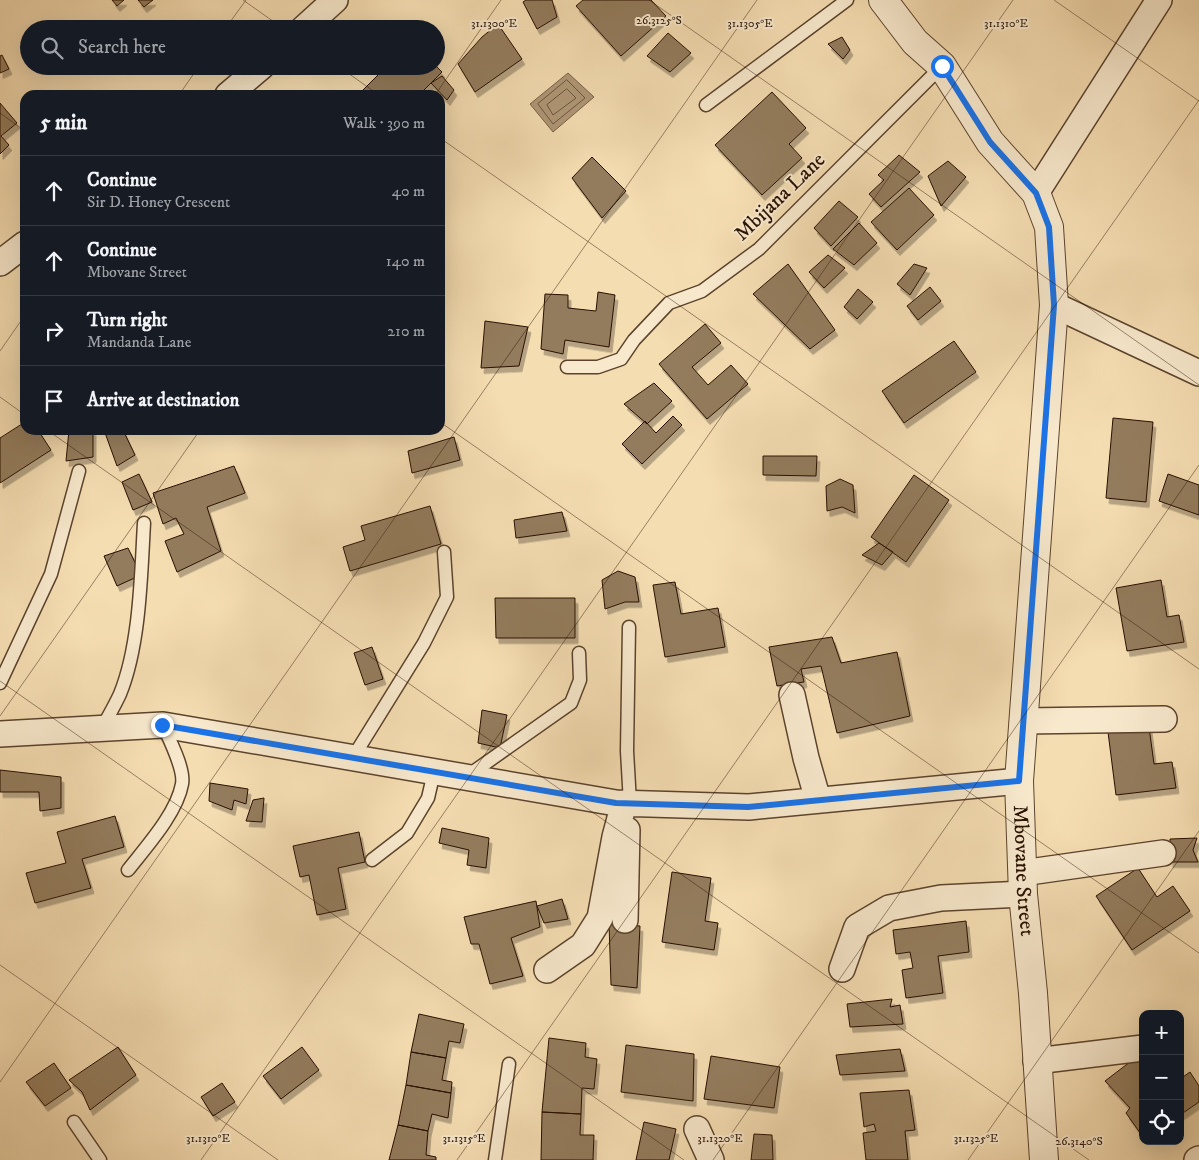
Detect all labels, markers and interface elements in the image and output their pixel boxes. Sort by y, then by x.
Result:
text: 26.3125°S [636,13,682,28]
text: 31.1300°E [471,16,517,31]
text: 31.1305°E [727,16,773,31]
text: 31.1310°E [984,16,1028,31]
search box [20,20,445,75]
icon: search [38,34,66,62]
text: Search here [78,36,166,59]
route start [931,55,954,78]
text: 5 min [40,110,87,136]
text: Walk · 390 m [343,113,425,133]
street label: Mbijana Lane [729,147,831,247]
text: Continue [87,169,157,192]
icon: ahead [40,177,68,205]
text: 40 m [392,181,425,201]
text: Sir D. Honey Crescent [87,192,230,212]
text: Continue [87,239,157,262]
icon: ahead [40,247,68,275]
text: 140 m [386,251,425,271]
text: Mbovane Street [87,262,187,282]
text: Turn right [87,309,167,332]
icon: right [40,317,68,345]
text: 210 m [387,321,425,341]
text: Mandanda Lane [87,332,191,352]
icon: arrive [40,387,68,415]
text: Arrive at destination [87,389,239,412]
route end [151,714,174,737]
street label: Mbovane Street [1007,805,1040,938]
map controls [1139,1010,1184,1145]
button: + [1139,1010,1184,1055]
button: − [1139,1055,1184,1100]
button: locate [1139,1100,1184,1145]
text: 31.1310°E [186,1131,230,1146]
text: 31.1315°E [442,1131,486,1146]
text: 31.1320°E [697,1131,743,1146]
text: 31.1325°E [954,1131,999,1146]
text: 26.3140°S [1055,1134,1103,1149]

